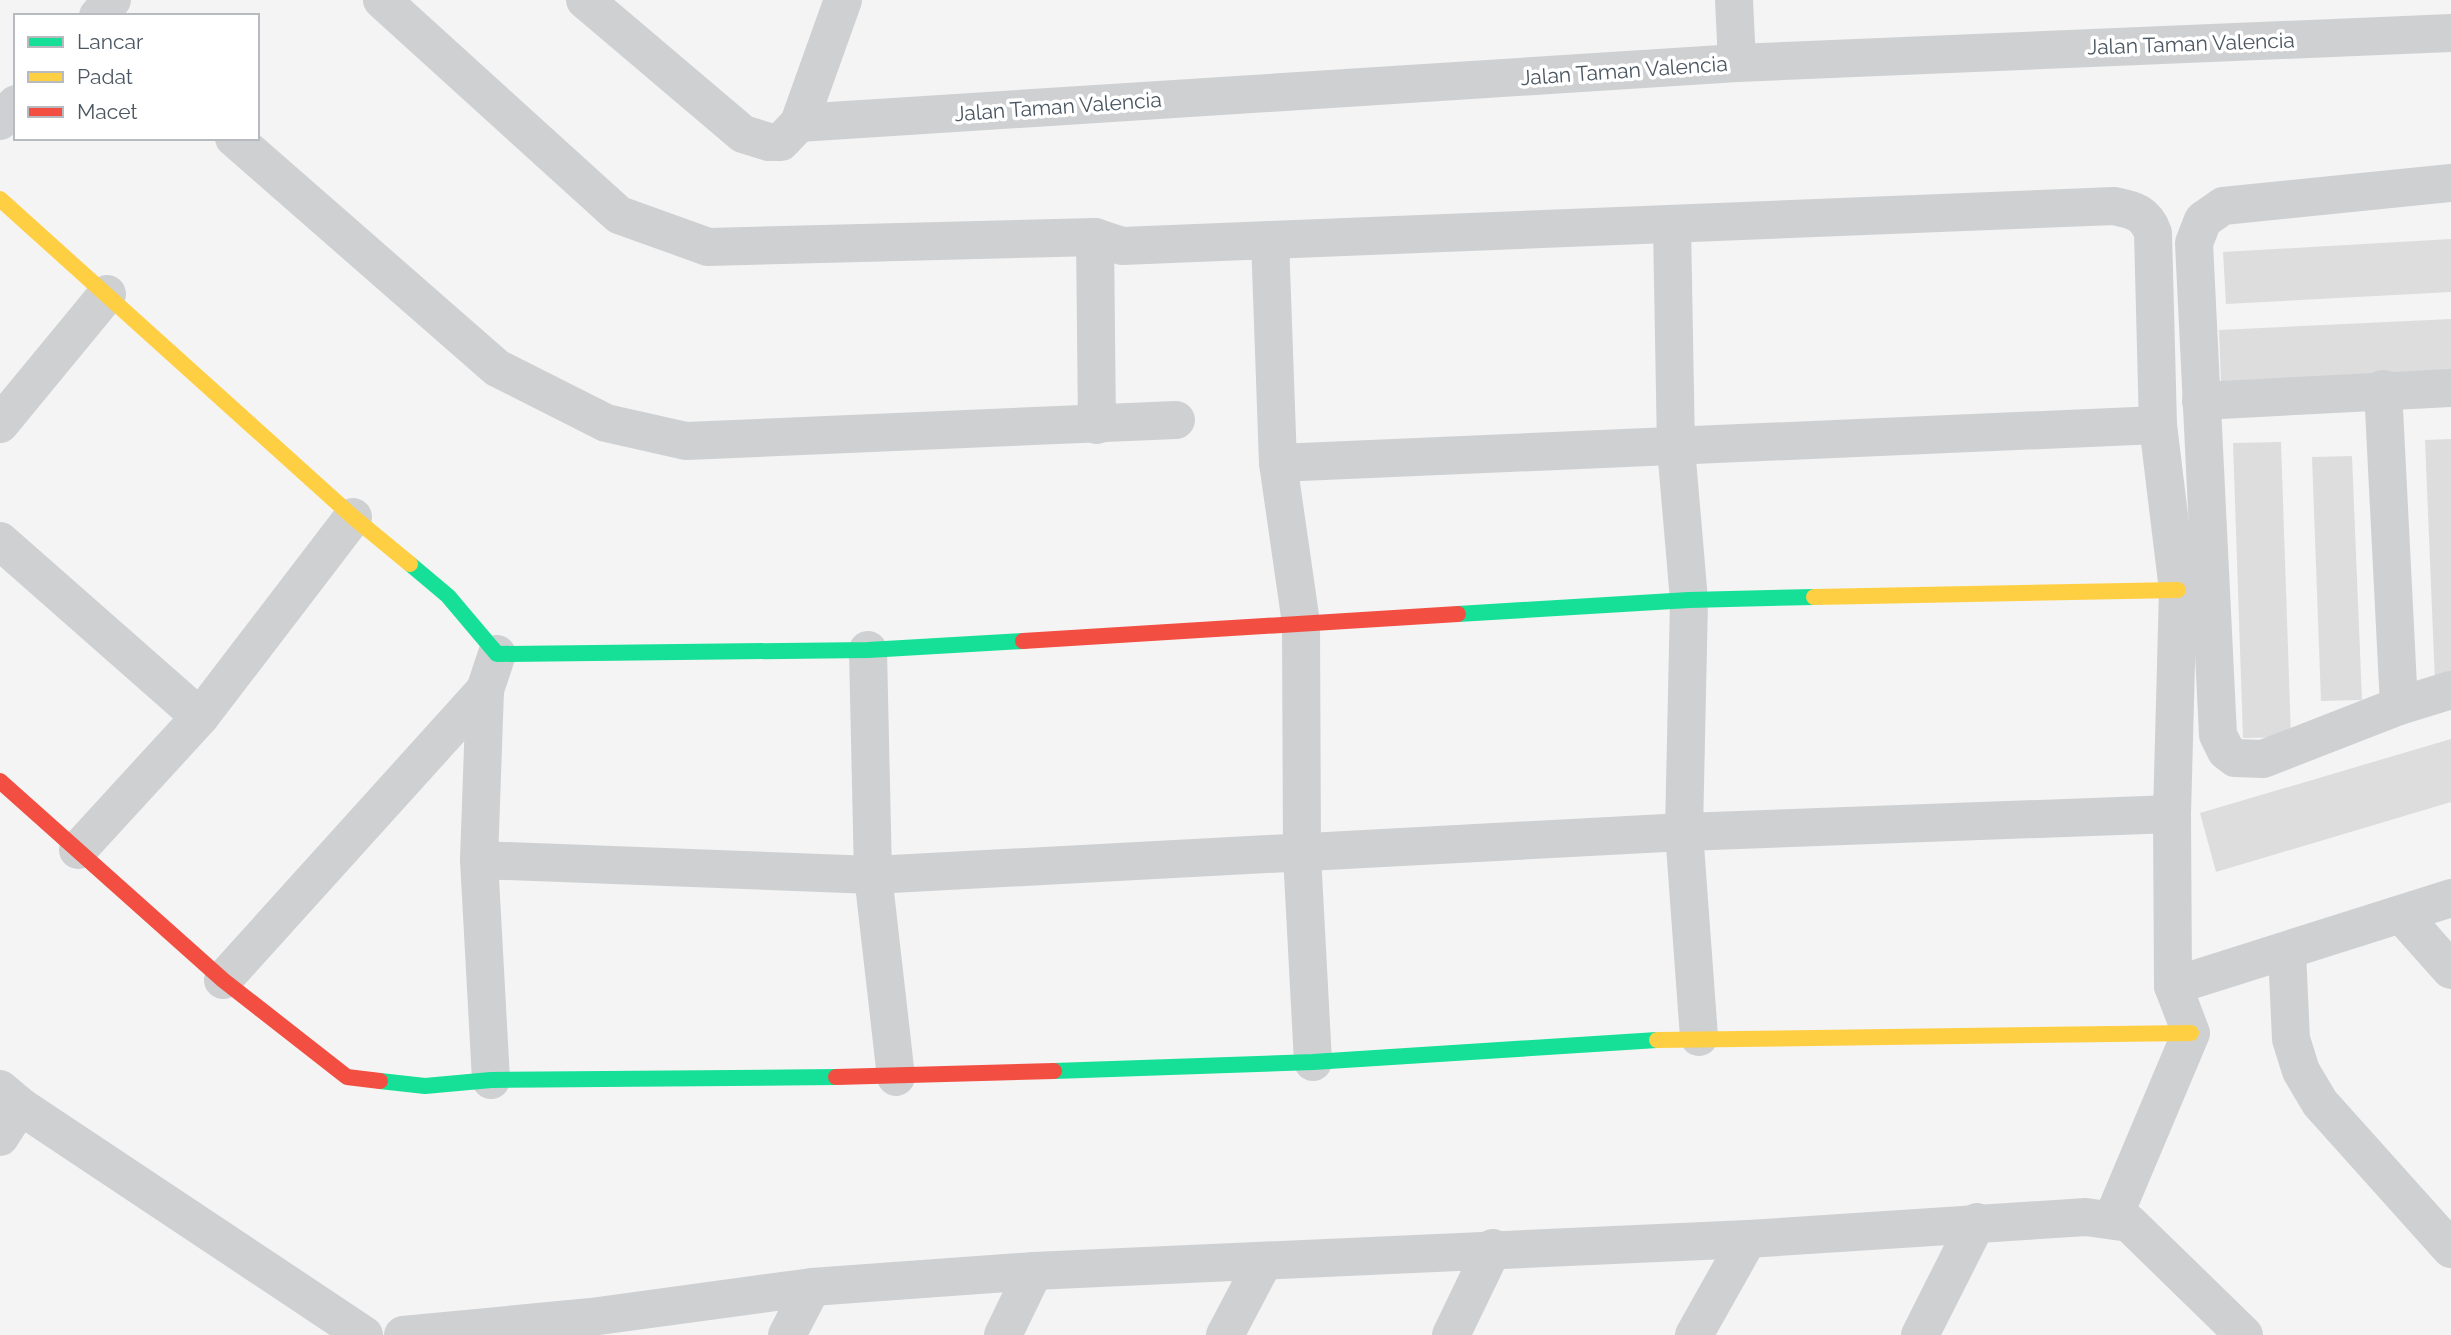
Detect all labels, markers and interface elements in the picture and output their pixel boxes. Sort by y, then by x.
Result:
legend [14,14,259,140]
street label: Jalan Taman Valencia [2087,27,2295,60]
text: Lancar [77,29,144,54]
street label: Jalan Taman Valencia [1520,51,1728,90]
text: Padat [77,64,133,89]
street label: Jalan Taman Valencia [954,87,1162,126]
text: Macet [77,99,137,124]

